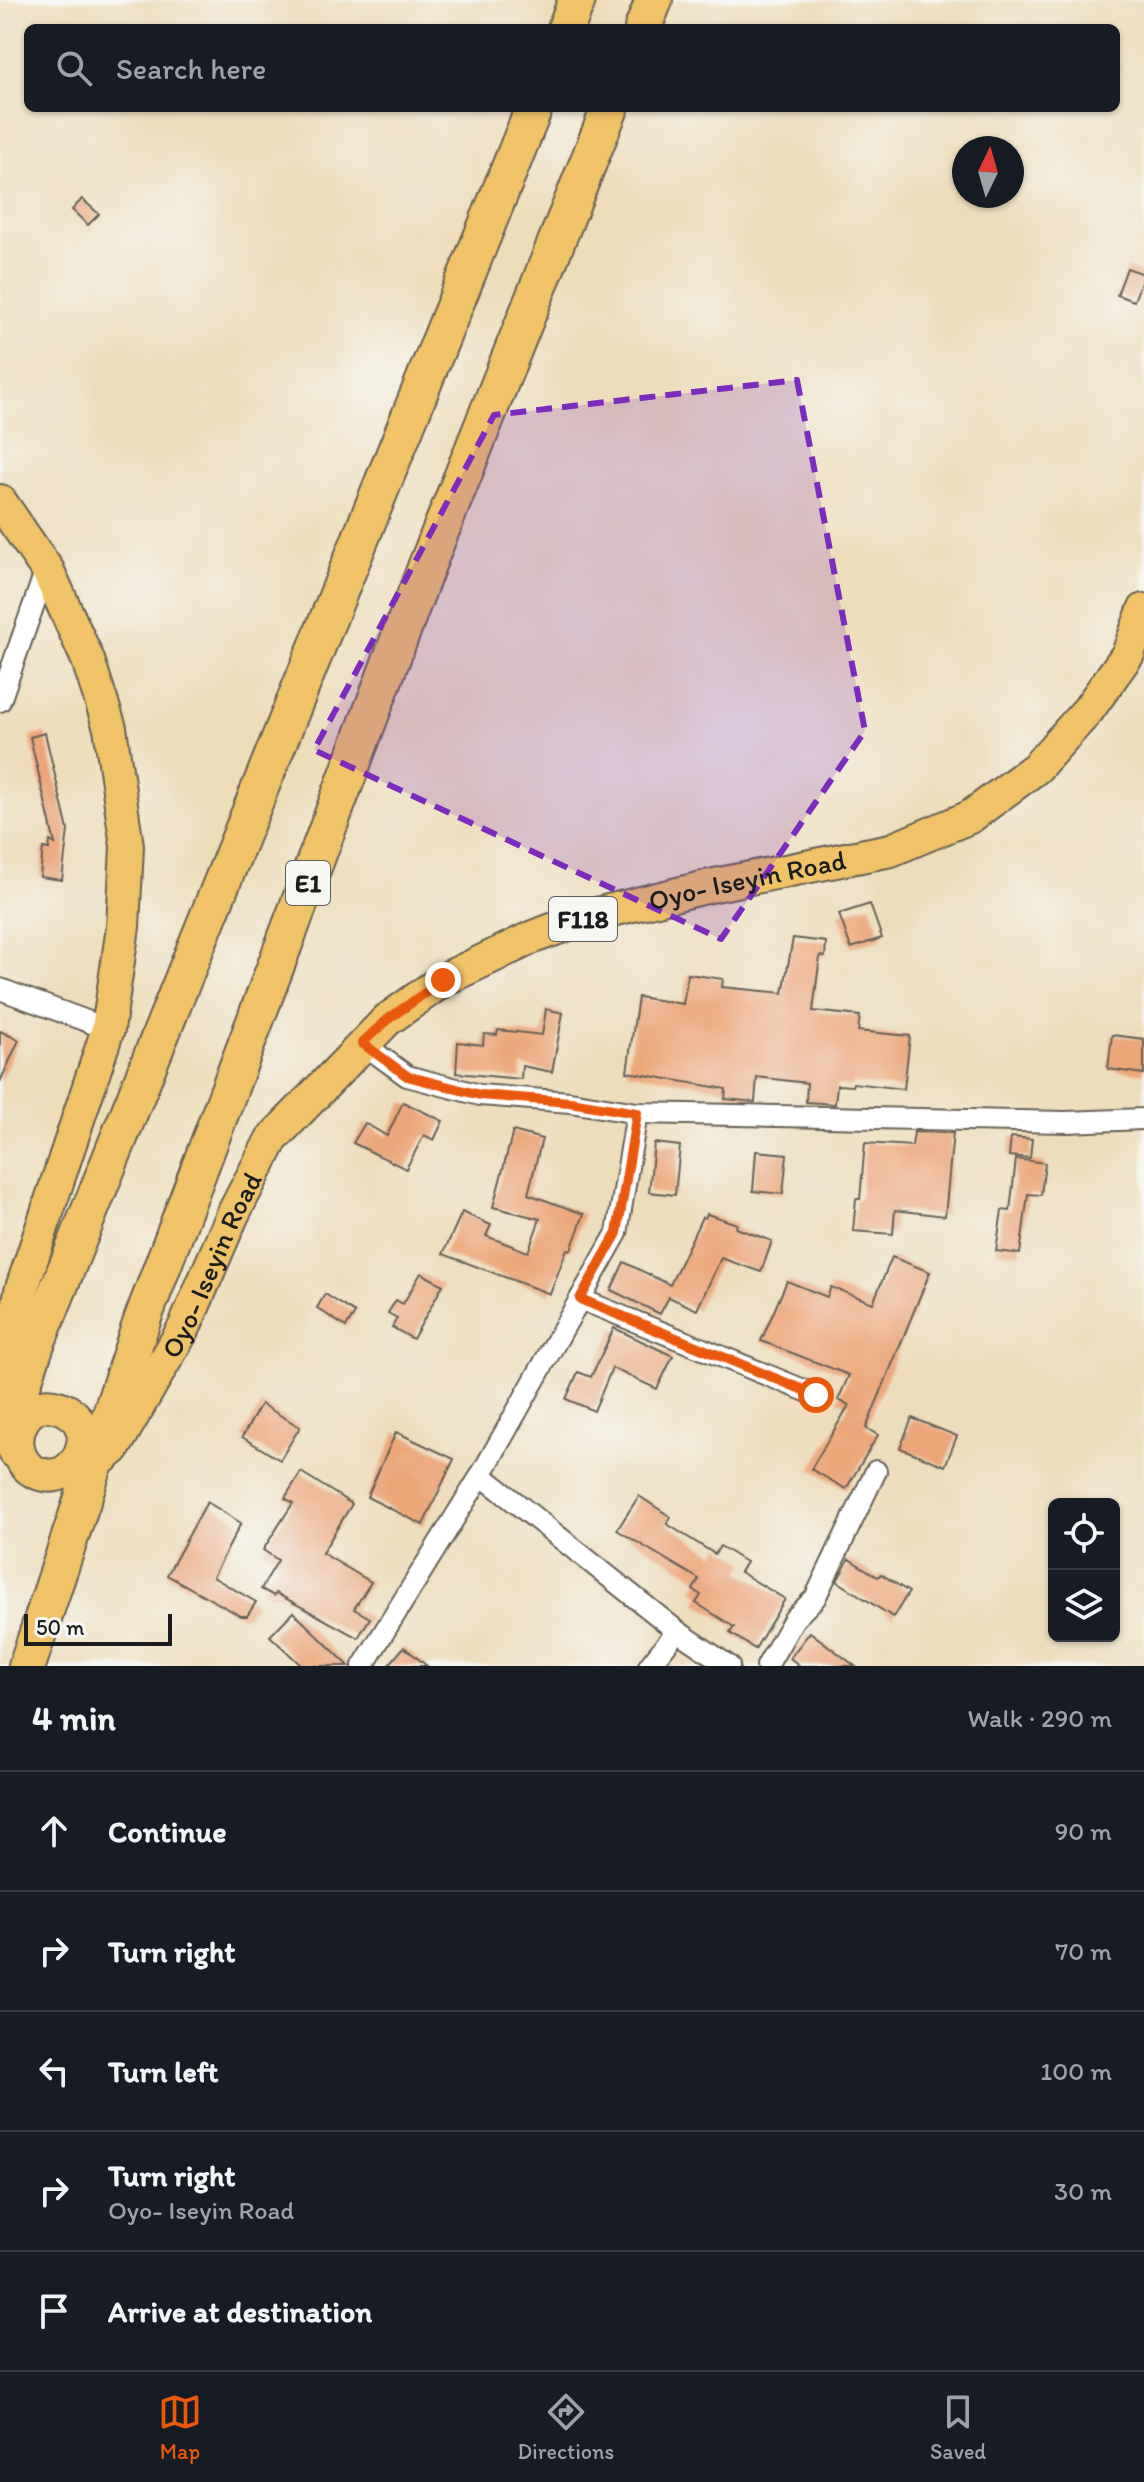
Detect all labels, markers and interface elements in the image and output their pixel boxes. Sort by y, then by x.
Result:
search box [24,24,1120,112]
icon: search [52,46,96,90]
text: Search here [116,50,266,87]
north arrow [952,136,1024,208]
street label: Oyo- Iseyin Road [645,842,848,917]
road number: E1 [286,861,330,905]
road number: F118 [549,897,617,941]
route end [425,962,461,998]
street label: Oyo- Iseyin Road [153,1166,269,1364]
route start [798,1377,834,1413]
map controls [1048,1498,1120,1642]
button: locate [1048,1498,1120,1570]
button: layers [1048,1570,1120,1642]
scale bar [24,1610,172,1646]
text: 50 m [36,1614,85,1641]
text: 4 min [32,1698,116,1739]
text: Walk · 290 m [968,1702,1112,1734]
icon: ahead [32,1809,76,1853]
text: Continue [108,1813,227,1850]
text: 90 m [1055,1815,1112,1847]
icon: right [32,1929,76,1973]
text: Turn right [108,1933,236,1970]
text: 70 m [1055,1935,1112,1967]
icon: left [32,2049,76,2093]
text: Turn left [108,2053,219,2090]
text: 100 m [1040,2055,1112,2087]
text: Turn right [108,2157,236,2194]
icon: right [32,2169,76,2213]
text: 30 m [1054,2175,1112,2207]
text: Oyo- Iseyin Road [108,2194,294,2226]
icon: arrive [32,2289,76,2333]
text: Arrive at destination [108,2293,372,2330]
tab: Map [158,2390,202,2465]
tab: Directions [518,2390,614,2465]
tab: Saved [930,2390,986,2465]

